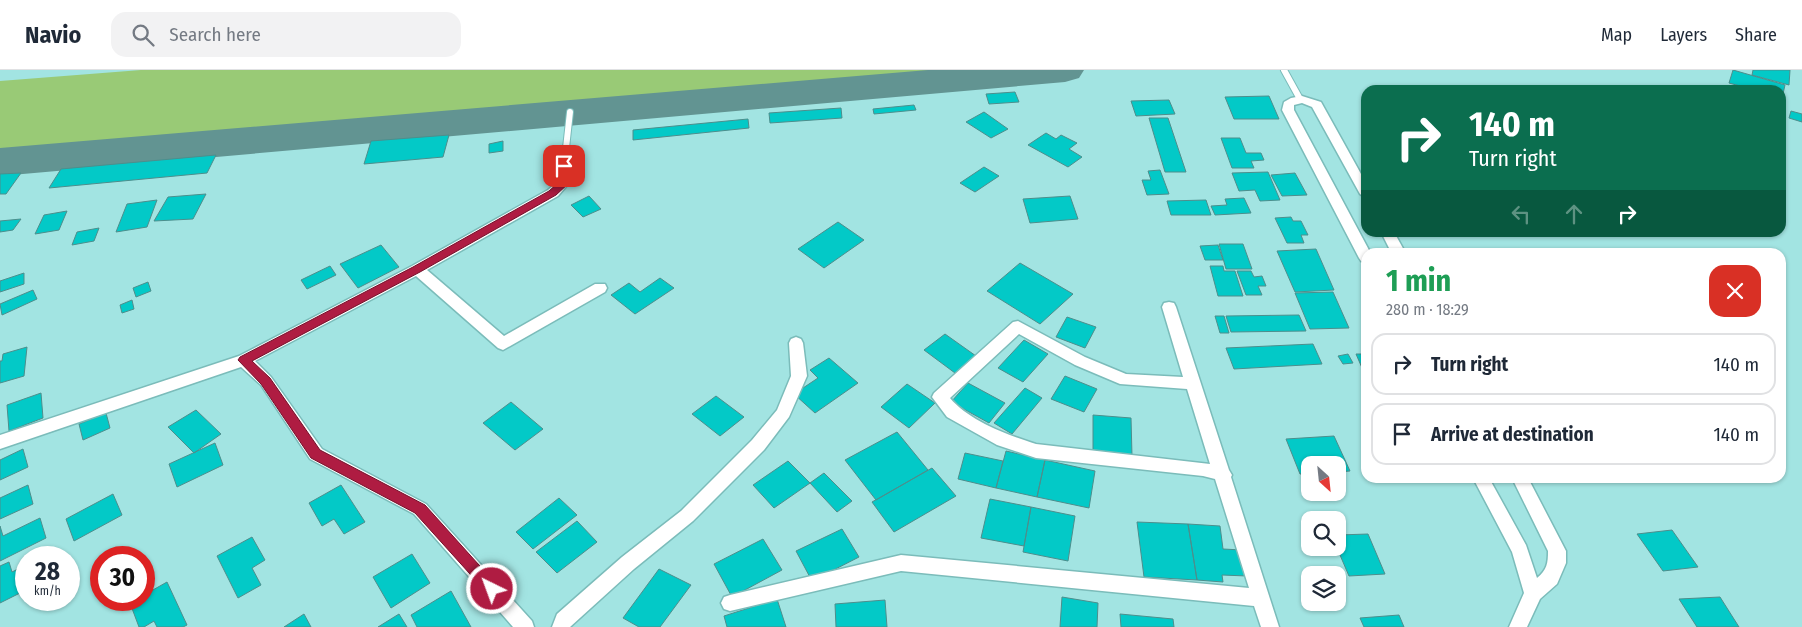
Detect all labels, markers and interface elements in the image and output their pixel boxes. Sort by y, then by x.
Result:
search box [111,12,461,57]
text: Navio [25,21,81,49]
icon: search [129,21,157,49]
text: Search here [169,23,261,46]
text: Map [1601,24,1632,46]
text: Layers [1660,24,1707,46]
text: Share [1735,24,1777,46]
text: 140 m [1469,103,1555,145]
icon: right [1386,105,1451,170]
pin [543,145,585,187]
text: Turn right [1469,145,1557,172]
icon: arrive [550,152,578,180]
icon: left [1507,200,1535,228]
icon: ahead [1560,200,1588,228]
icon: right [1613,200,1641,228]
text: 1 min [1386,263,1451,299]
button: close [1709,265,1761,317]
text: 280 m · 18:29 [1386,300,1469,319]
icon: right [1388,350,1416,378]
text: Turn right [1431,353,1508,376]
text: 140 m [1713,353,1759,376]
icon: arrive [1388,420,1416,448]
text: Arrive at destination [1431,423,1594,446]
text: 140 m [1713,423,1759,446]
north arrow [1301,456,1346,501]
map controls [1301,456,1346,611]
button: search [1301,511,1346,556]
speed limit sign: 30 [90,546,155,611]
text: 28 [35,557,60,587]
position arrow [465,562,517,614]
button: layers [1301,566,1346,611]
text: km/h [34,584,61,598]

